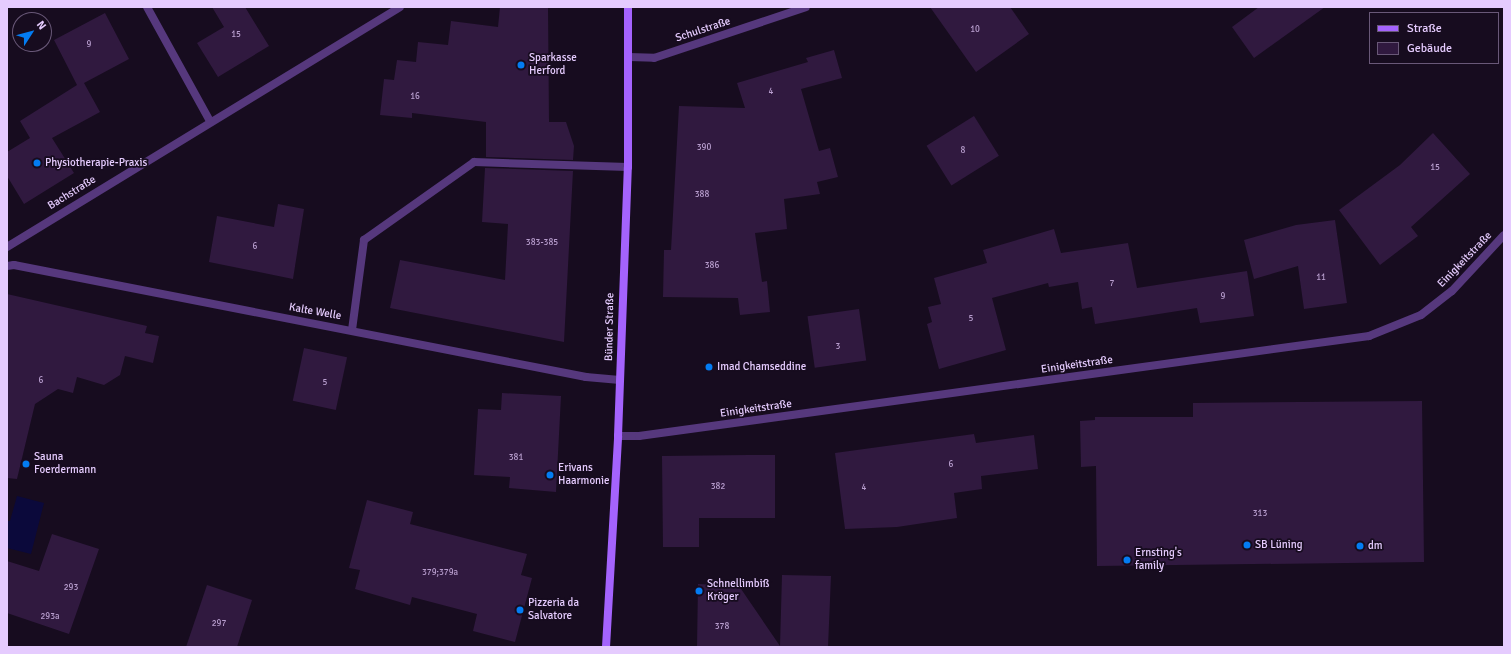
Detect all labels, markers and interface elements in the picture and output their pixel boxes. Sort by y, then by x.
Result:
north arrow [12,12,52,52]
legend [1369,12,1499,64]
street label: Schulstraße [674,15,732,45]
text: N [34,18,49,32]
text: Straße [1407,21,1442,36]
house number: 10 [970,25,980,35]
house number: 15 [231,30,241,40]
house number: 9 [87,40,91,50]
text: Gebäude [1407,41,1452,56]
place label: Sparkasse Herford [529,52,577,78]
marker: Sparkasse Herford [516,60,526,70]
house number: 4 [769,87,773,97]
house number: 16 [410,92,420,102]
house number: 390 [697,143,711,153]
house number: 8 [961,146,965,156]
place label: Physiotherapie-Praxis [45,156,147,170]
marker: Physiotherapie-Praxis [32,158,42,168]
house number: 15 [1430,163,1440,173]
street label: Bachstraße [46,173,98,213]
house number: 388 [695,190,709,200]
street label: Einigkeitstraße [1435,229,1495,291]
house number: 383-385 [526,238,558,248]
house number: 6 [253,242,257,252]
house number: 386 [705,261,719,271]
house number: 11 [1316,273,1326,283]
house number: 7 [1110,279,1114,289]
house number: 9 [1221,292,1225,302]
street label: Bünder Straße [603,293,617,361]
street label: Kalte Welle [288,301,342,323]
house number: 5 [969,314,973,324]
house number: 3 [836,342,840,352]
street label: Einigkeitstraße [1040,353,1114,377]
place label: Imad Chamseddine [717,360,806,374]
marker: Imad Chamseddine [704,362,714,372]
house number: 6 [39,376,43,386]
house number: 5 [323,378,327,388]
street label: Einigkeitstraße [719,397,793,421]
place label: Sauna Foerdermann [34,451,96,477]
house number: 381 [509,453,523,463]
marker: Sauna Foerdermann [21,459,31,469]
house number: 6 [949,460,953,470]
place label: Erivans Haarmonie [558,462,610,488]
marker: Erivans Haarmonie [545,470,555,480]
house number: 382 [711,482,725,492]
house number: 4 [862,483,866,493]
house number: 313 [1253,509,1267,519]
place label: SB Lüning [1255,538,1302,552]
place label: dm [1368,539,1383,553]
marker: SB Lüning [1242,540,1252,550]
marker: dm [1355,541,1365,551]
place label: Ernsting's family [1135,547,1182,573]
marker: Ernsting's family [1122,555,1132,565]
house number: 379;379a [422,568,458,578]
place label: Schnellimbiß Kröger [707,578,769,604]
house number: 293 [64,583,78,593]
marker: Schnellimbiß Kröger [694,586,704,596]
place label: Pizzeria da Salvatore [528,597,579,623]
marker: Pizzeria da Salvatore [515,605,525,615]
house number: 293a [40,612,60,622]
house number: 297 [212,619,226,629]
house number: 378 [715,622,729,632]

